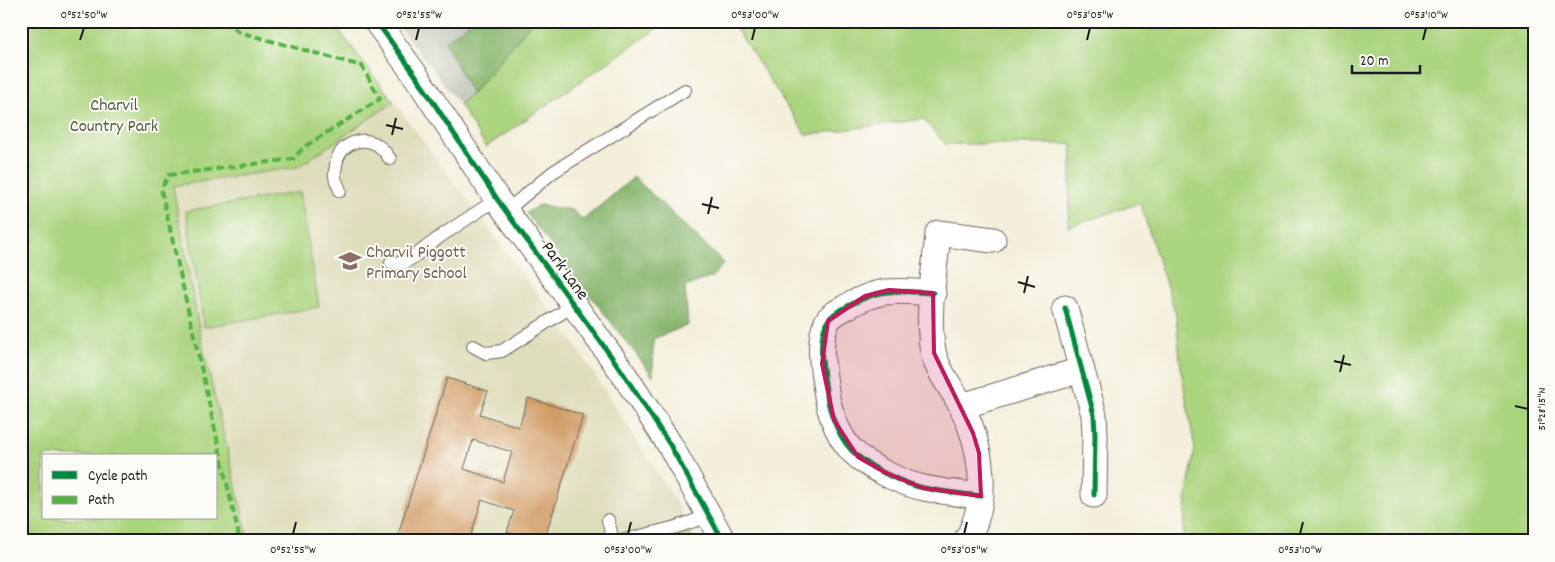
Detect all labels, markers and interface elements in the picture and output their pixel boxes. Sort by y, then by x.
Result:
text: 0°52'50"W [61,7,108,24]
text: 0°52'55"W [396,7,442,24]
text: 0°53'00"W [731,7,779,24]
text: 0°53'05"W [1067,7,1114,24]
text: 0°53'10"W [1404,7,1448,24]
scale bar [1352,42,1420,74]
text: 20 m [1360,51,1388,73]
park label: Charvil Country Park [70,94,158,140]
street label: Park Lane [534,237,594,306]
place label: Charvil Piggott Primary School [366,241,467,287]
school or university icon: Charvil Piggott Primary School [337,248,363,274]
text: 51°28'15"N [1534,388,1551,430]
legend [42,454,218,520]
text: Cycle path [88,466,148,488]
text: Path [88,490,114,512]
text: 0°52'55"W [270,542,316,559]
text: 0°53'00"W [604,542,652,559]
text: 0°53'05"W [941,542,988,559]
text: 0°53'10"W [1278,542,1322,559]

